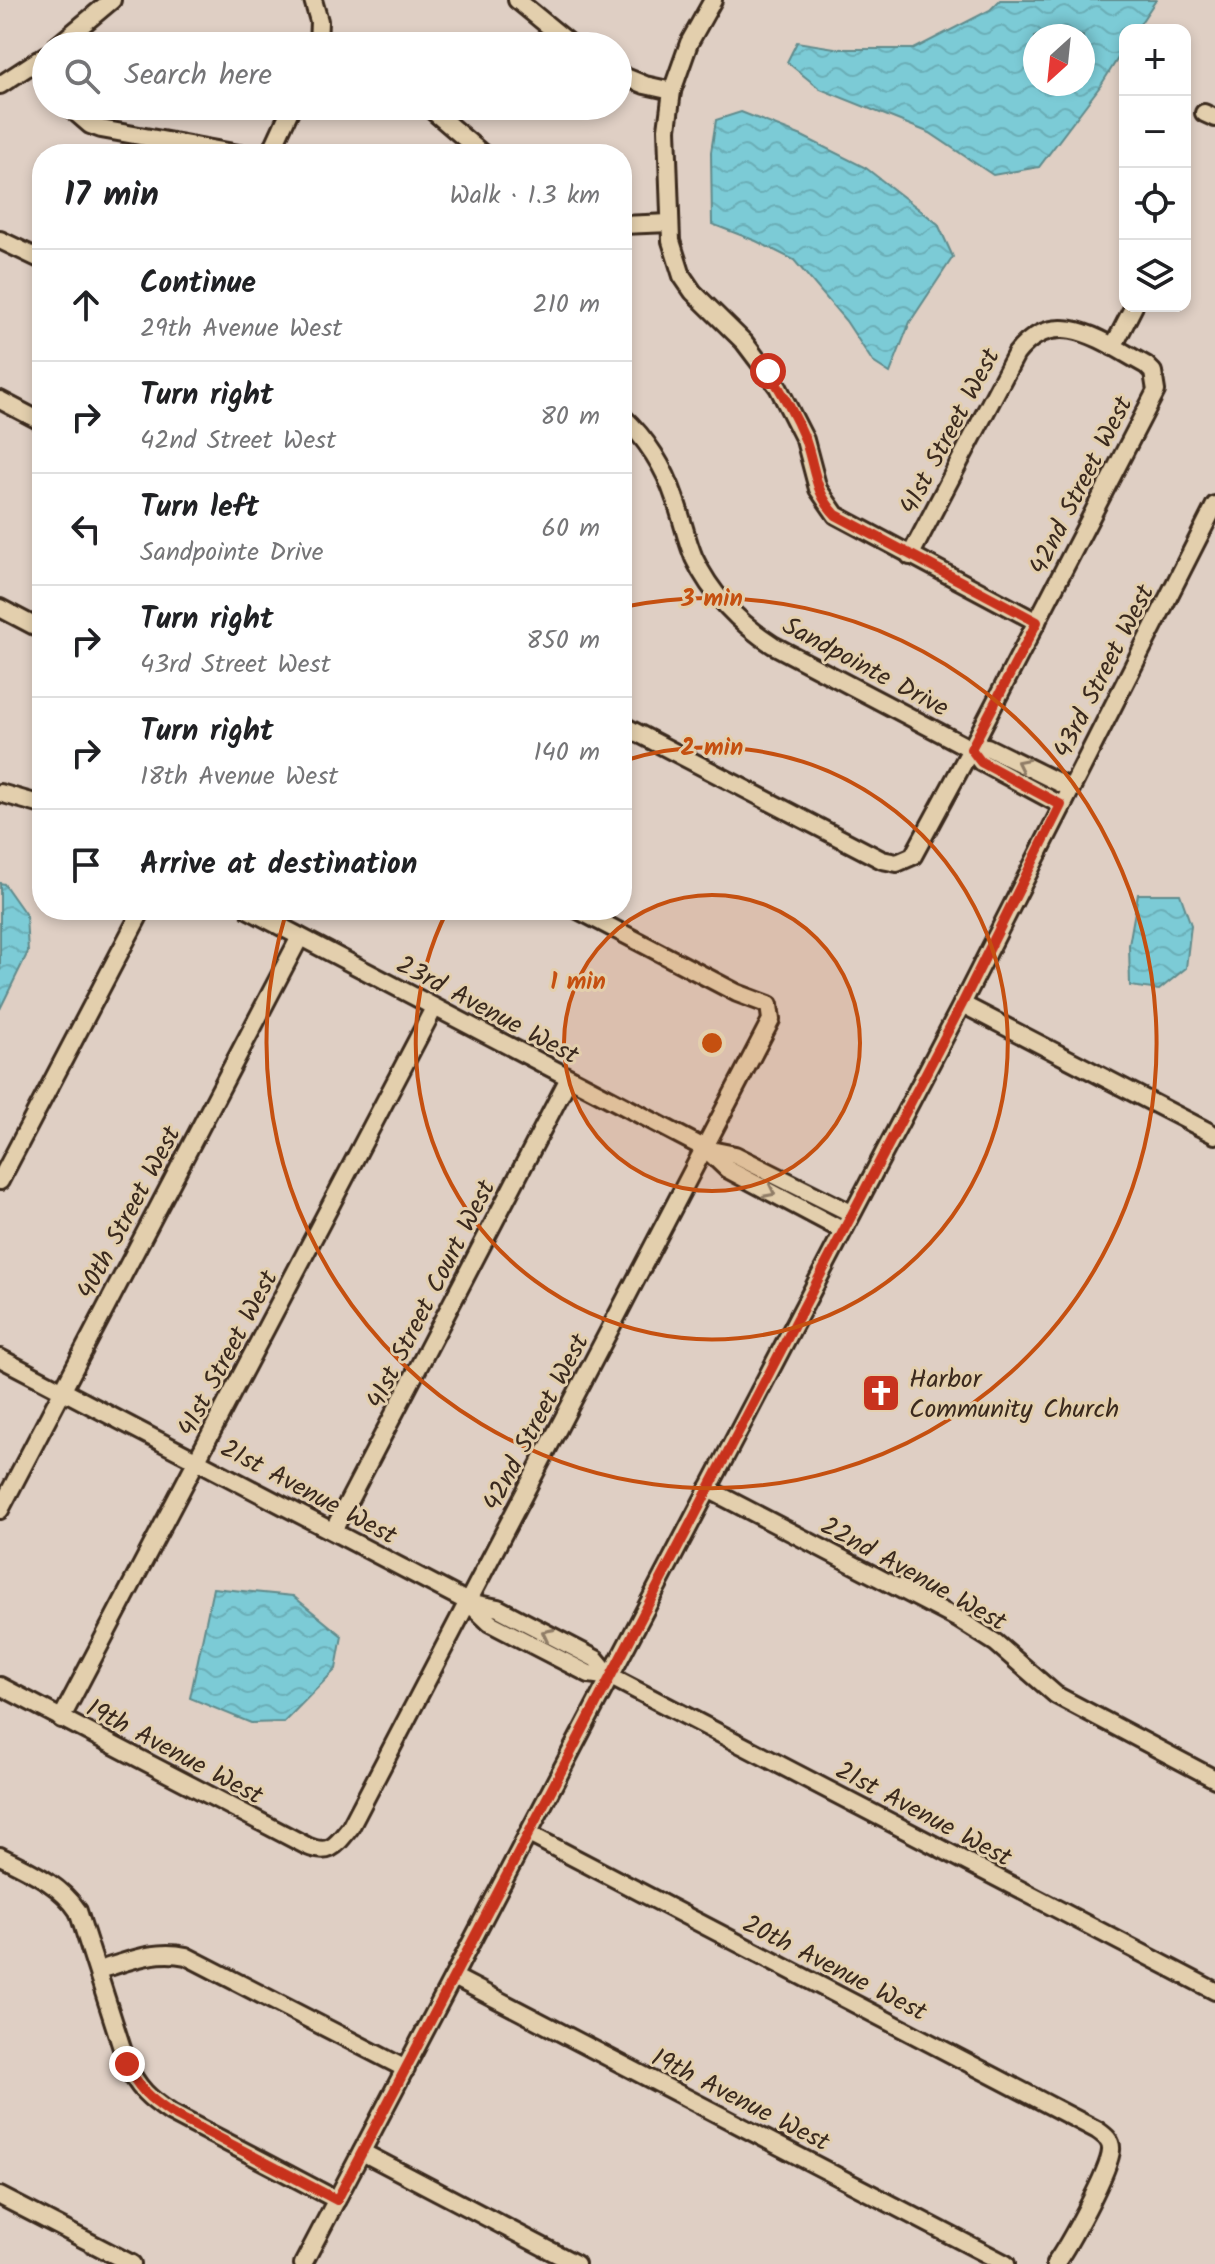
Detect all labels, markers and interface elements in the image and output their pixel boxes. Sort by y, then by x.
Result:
north arrow [1023,24,1095,96]
map controls [1119,24,1191,312]
button: + [1119,24,1191,96]
search box [32,32,632,120]
text: Search here [124,52,272,100]
icon: search [60,54,104,98]
button: − [1119,96,1191,168]
button: locate [1119,168,1191,240]
text: 17 min [64,169,159,223]
text: Walk · 1.3 km [449,175,600,217]
button: layers [1119,240,1191,312]
text: Continue [140,260,256,308]
icon: ahead [64,283,108,327]
text: 210 m [533,284,600,326]
text: 29th Avenue West [140,308,342,350]
street label: 41st Street West [889,340,1013,523]
route start [750,353,786,389]
text: Turn right [140,372,273,420]
street label: 42nd Street West [1019,388,1145,583]
icon: right [64,395,108,439]
text: 80 m [540,396,600,438]
text: 42nd Street West [140,420,336,462]
text: Turn left [140,484,259,532]
icon: left [64,507,108,551]
text: 60 m [541,508,600,550]
text: Sandpointe Drive [140,532,324,574]
street label: 43rd Street West [1043,577,1167,766]
text: 3 min [680,580,743,619]
text: Turn right [140,596,273,644]
street label: Sandpointe Drive [774,606,956,730]
icon: right [64,619,108,663]
text: 850 m [526,620,600,662]
text: 43rd Street West [140,644,331,686]
text: Turn right [140,708,273,756]
text: 2 min [681,729,743,768]
icon: right [64,731,108,775]
text: 140 m [533,732,600,774]
text: 18th Avenue West [140,756,338,798]
one-way arrow [1015,758,1030,774]
text: Arrive at destination [140,841,417,889]
icon: arrive [64,843,108,887]
street label: 23rd Avenue West [388,945,587,1077]
text: 1 min [550,963,606,1002]
centre of rings [698,1029,726,1057]
street label: 40th Street West [66,1118,194,1307]
street label: 41st Street Court West [356,1172,508,1417]
one-way arrow [762,1182,777,1197]
street label: 41st Street West [167,1262,291,1445]
street label: 42nd Street West [472,1326,602,1519]
place label: Harbor Community Church [909,1359,1119,1431]
church icon: Harbor Community Church [860,1372,902,1414]
street label: 21st Avenue West [212,1428,405,1558]
street label: 22nd Avenue West [812,1506,1015,1644]
one-way arrow [541,1628,555,1643]
street label: 19th Avenue West [78,1688,271,1818]
street label: 21st Avenue West [827,1750,1020,1880]
street label: 20th Avenue West [734,1904,935,2034]
street label: 19th Avenue West [643,2038,838,2164]
route end [109,2046,145,2082]

